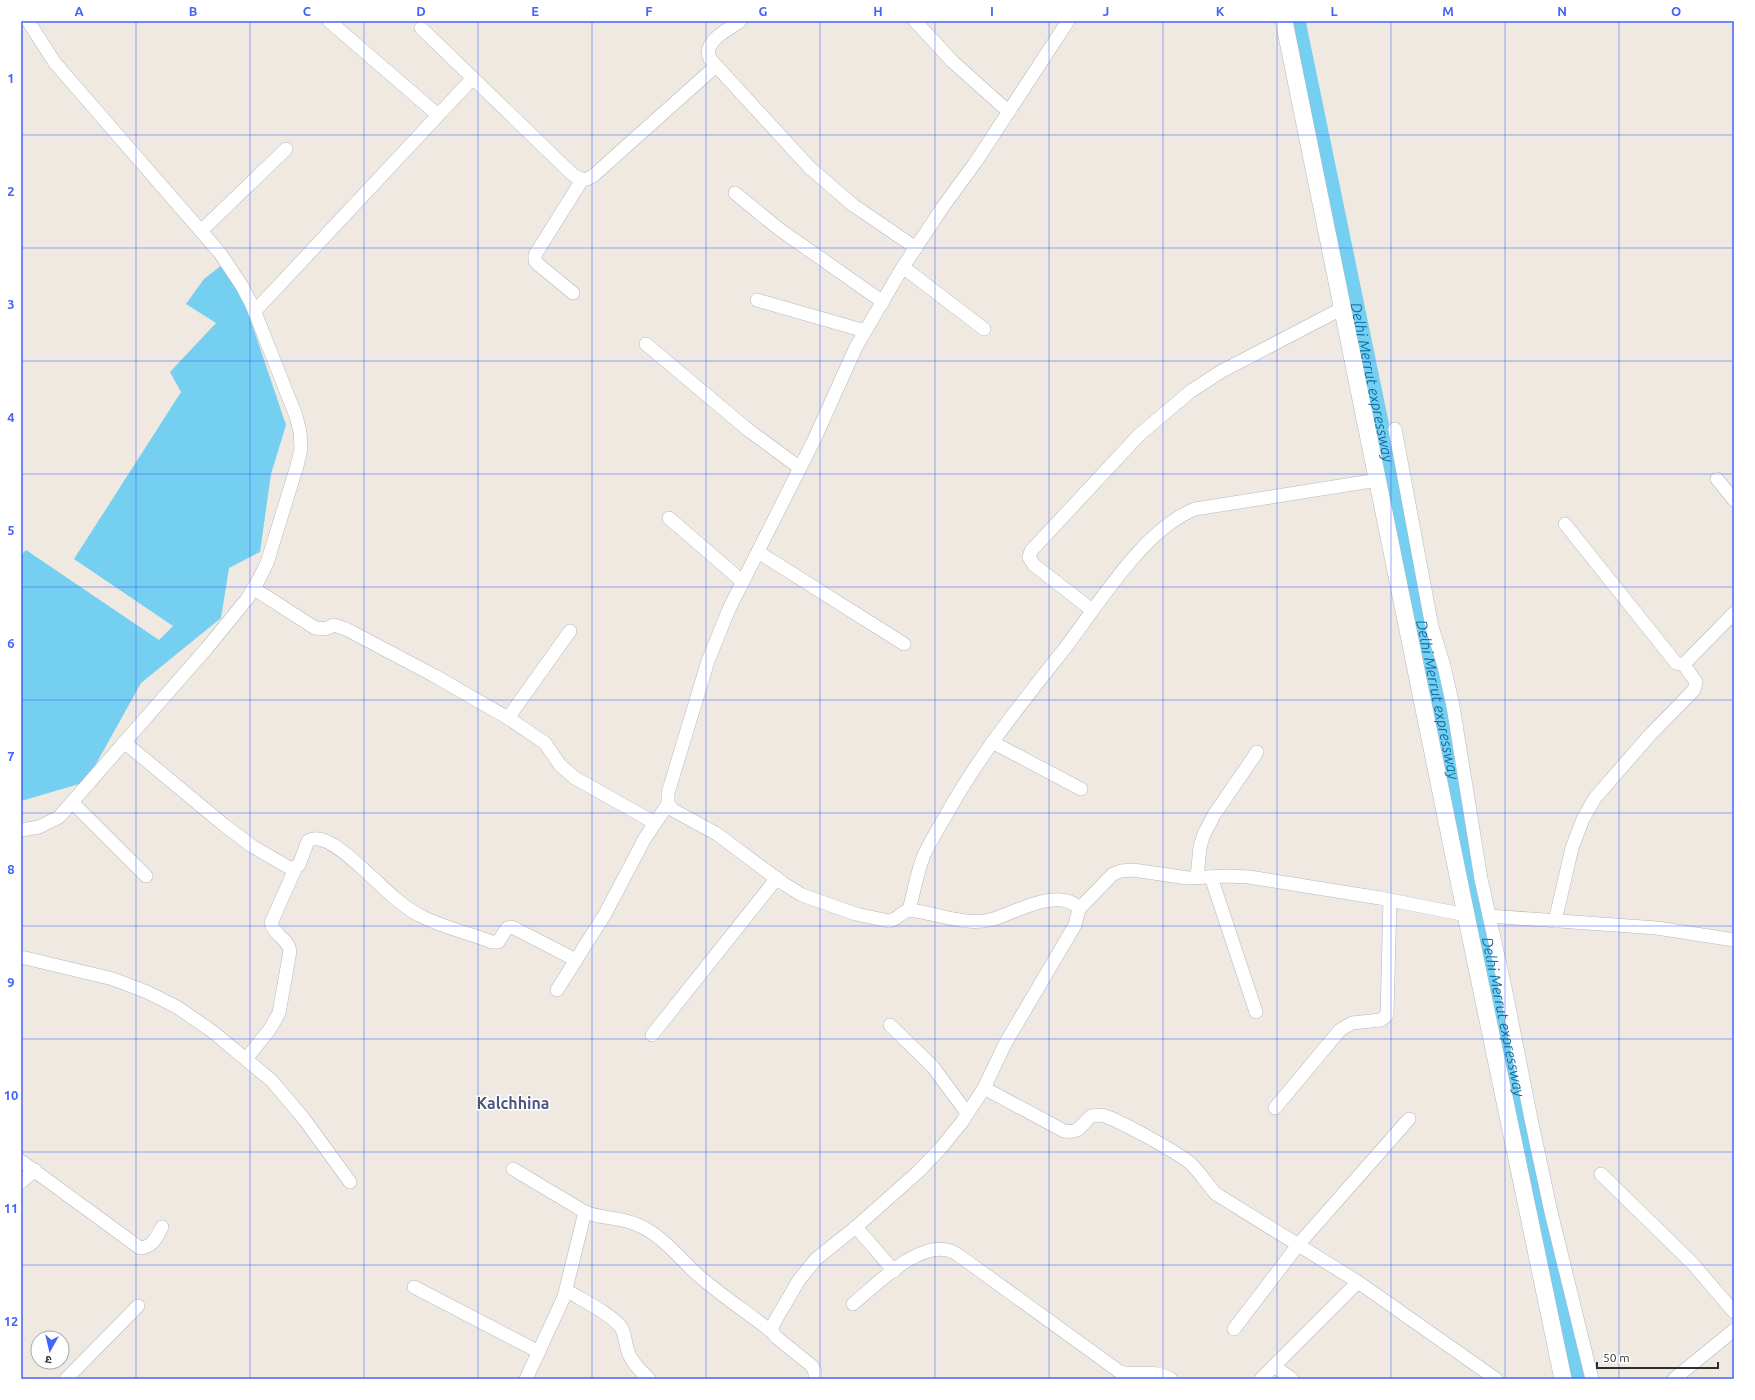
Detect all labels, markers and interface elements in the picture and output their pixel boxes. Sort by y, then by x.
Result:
text: A [74,4,84,18]
text: B [189,4,198,18]
text: C [303,4,312,18]
text: D [416,4,426,18]
text: E [531,4,539,18]
text: F [645,4,653,18]
text: G [759,4,768,18]
text: H [873,4,883,18]
text: I [990,4,994,18]
text: J [1103,4,1109,18]
text: K [1216,4,1225,18]
text: L [1330,4,1338,18]
text: M [1442,4,1454,18]
text: N [1557,4,1567,18]
text: O [1671,4,1681,18]
text: 1 [7,71,15,85]
text: 2 [7,184,15,198]
text: 3 [7,297,15,311]
water label: Delhi Merrut expressway [1347,301,1397,464]
text: 4 [7,410,15,424]
text: 5 [7,523,15,537]
water label: Delhi Merrut expressway [1413,618,1463,782]
text: 6 [7,636,15,650]
text: 7 [7,749,15,763]
text: 8 [7,862,15,876]
water label: Delhi Merrut expressway [1479,935,1529,1099]
text: 9 [7,975,15,989]
text: 10 [4,1088,18,1102]
district label: Kalchhina [476,1094,550,1112]
text: 11 [4,1201,18,1215]
text: 12 [4,1314,18,1328]
north arrow [30,1330,70,1370]
scale bar [1597,1344,1718,1370]
text: 50 m [1603,1351,1630,1364]
text: उ [44,1353,53,1366]

